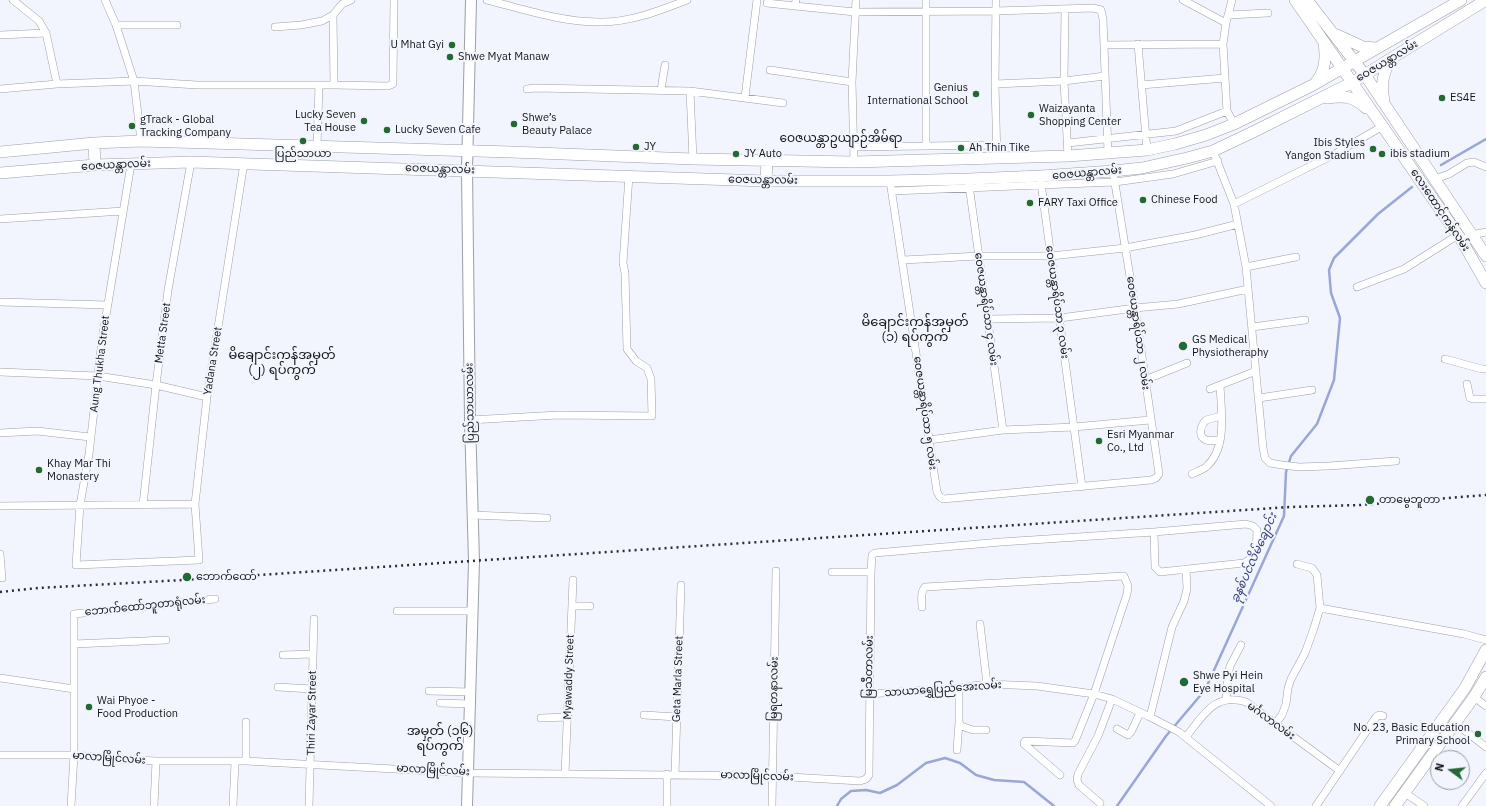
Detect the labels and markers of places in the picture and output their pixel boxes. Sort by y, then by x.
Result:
place label: U Mhat Gyi [391,38,444,52]
marker: U Mhat Gyi [447,40,457,50]
place label: Shwe Myat Manaw [458,50,550,64]
marker: Shwe Myat Manaw [445,52,455,62]
place label: Genius International School [867,81,968,107]
marker: Genius International School [971,89,981,99]
place label: ES4E [1450,91,1476,105]
marker: ES4E [1437,93,1447,103]
place label: Waizayanta Shopping Center [1039,102,1121,128]
place label: Lucky Seven Tea House [295,108,356,134]
marker: Waizayanta Shopping Center [1026,110,1036,120]
place label: Shwe’s Beauty Palace [522,111,592,137]
place label: gTrack - Global Tracking Company [140,113,231,139]
marker: Lucky Seven Tea House [359,116,369,126]
marker: Shwe’s Beauty Palace [509,119,519,129]
marker: gTrack - Global Tracking Company [127,121,137,131]
place label: Lucky Seven Cafe [395,123,481,137]
marker: Lucky Seven Cafe [382,125,392,135]
marker: ပြည်သာယာ [298,136,308,146]
place label: Ibis Styles Yangon Stadium [1285,136,1365,162]
place label: JY [644,140,656,154]
place label: Ah Thin Tike [969,141,1030,155]
marker: JY [631,142,641,152]
marker: Ah Thin Tike [956,143,966,153]
marker: Ibis Styles Yangon Stadium [1368,144,1378,154]
place label: ပြည်သာယာ [275,147,331,161]
place label: JY Auto [744,147,782,161]
place label: ibis stadium [1390,147,1450,161]
marker: JY Auto [731,149,741,159]
marker: ibis stadium [1377,149,1387,159]
place label: Chinese Food [1151,193,1218,207]
marker: Chinese Food [1138,195,1148,205]
place label: FARY Taxi Office [1038,196,1118,210]
marker: FARY Taxi Office [1025,198,1035,208]
place label: GS Medical Physiotheraphy [1192,333,1269,359]
marker: GS Medical Physiotheraphy [1177,340,1189,352]
place label: Esri Myanmar Co., Ltd [1107,428,1174,454]
marker: Esri Myanmar Co., Ltd [1094,436,1104,446]
place label: Khay Mar Thi Monastery [47,457,111,483]
marker: Khay Mar Thi Monastery [34,465,44,475]
place label: တာမွေဘူတာ [1379,493,1440,507]
marker: တာမွေဘူတာ [1364,494,1376,506]
place label: ဘောက်ထော် [196,570,257,584]
marker: ဘောက်ထော် [181,571,193,583]
place label: Shwe Pyi Hein Eye Hospital [1193,669,1263,695]
marker: Shwe Pyi Hein Eye Hospital [1178,676,1190,688]
place label: Wai Phyoe - Food Production [97,694,178,720]
marker: Wai Phyoe - Food Production [84,702,94,712]
place label: No. 23, Basic Education Primary School [1353,721,1470,747]
marker: No. 23, Basic Education Primary School [1473,729,1483,739]

